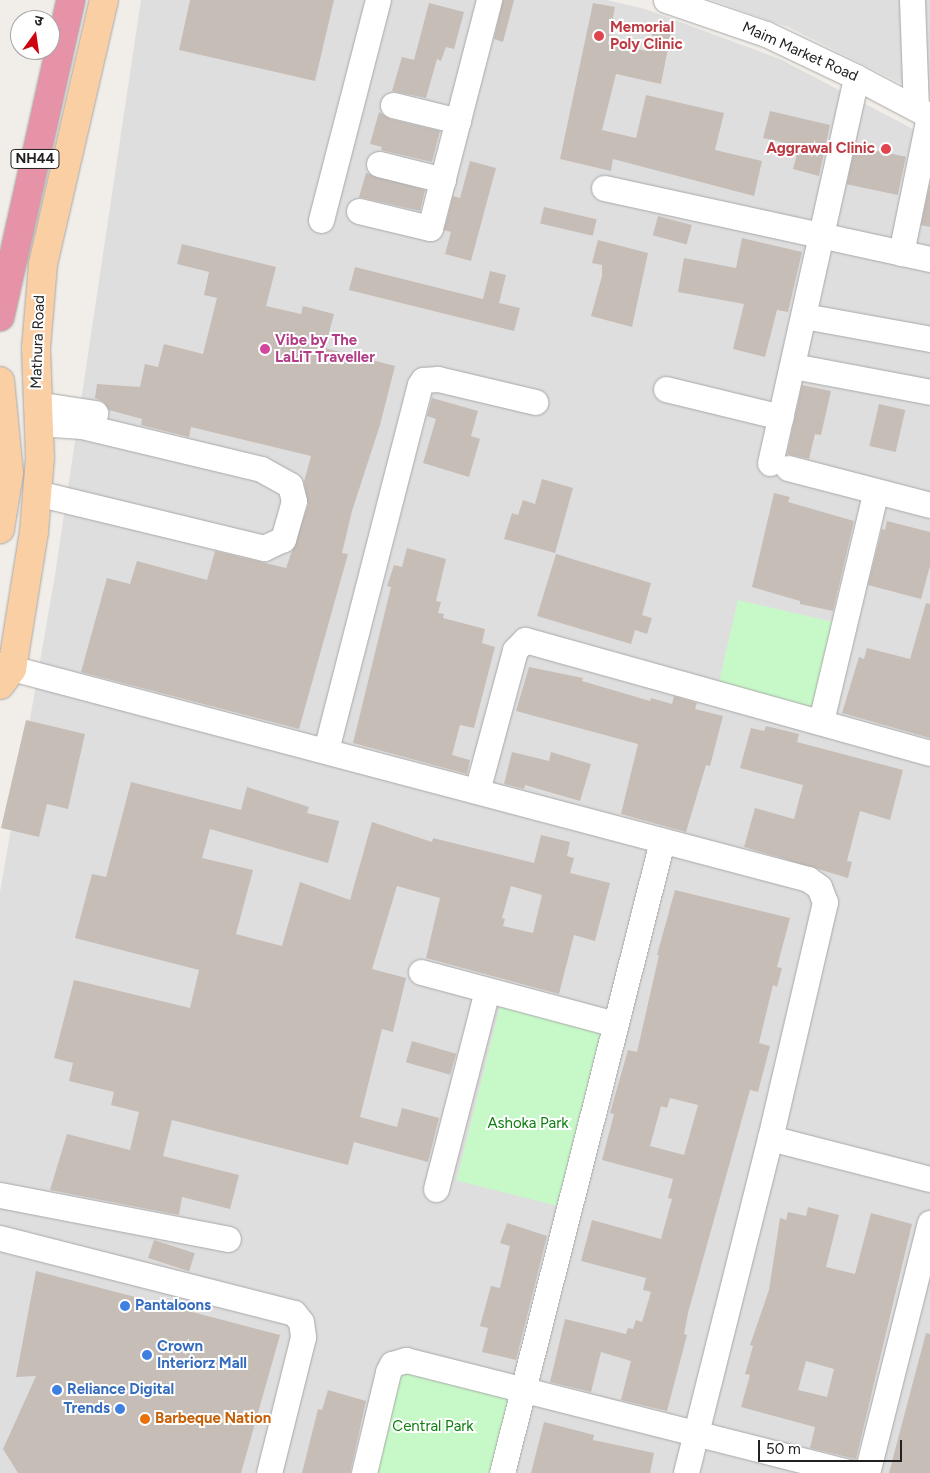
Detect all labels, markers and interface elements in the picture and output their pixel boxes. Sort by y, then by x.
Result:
north arrow [10,10,60,60]
text: उ [32,12,45,30]
place label: Memorial Poly Clinic [610,18,683,53]
street label: Maim Market Road [739,18,861,86]
marker: Memorial Poly Clinic [592,29,606,43]
place label: Aggrawal Clinic [766,140,875,158]
marker: Aggrawal Clinic [879,142,893,156]
road number: NH44 [10,148,60,170]
street label: Mathura Road [27,295,49,389]
place label: Vibe by The LaLiT Traveller [275,331,375,366]
marker: Vibe by The LaLiT Traveller [259,343,271,355]
park label: Ashoka Park [487,1115,569,1133]
place label: Pantaloons [135,1297,211,1315]
marker: Pantaloons [119,1300,131,1312]
place label: Crown Interiorz Mall [157,1337,247,1372]
marker: Crown Interiorz Mall [141,1349,153,1361]
place label: Reliance Digital [67,1381,174,1399]
marker: Reliance Digital [51,1384,63,1396]
place label: Trends [63,1400,110,1418]
marker: Trends [114,1403,126,1415]
place label: Barbeque Nation [155,1410,271,1428]
marker: Barbeque Nation [139,1413,151,1425]
park label: Central Park [392,1418,474,1436]
scale bar [760,1430,904,1462]
text: 50 m [766,1440,801,1458]

